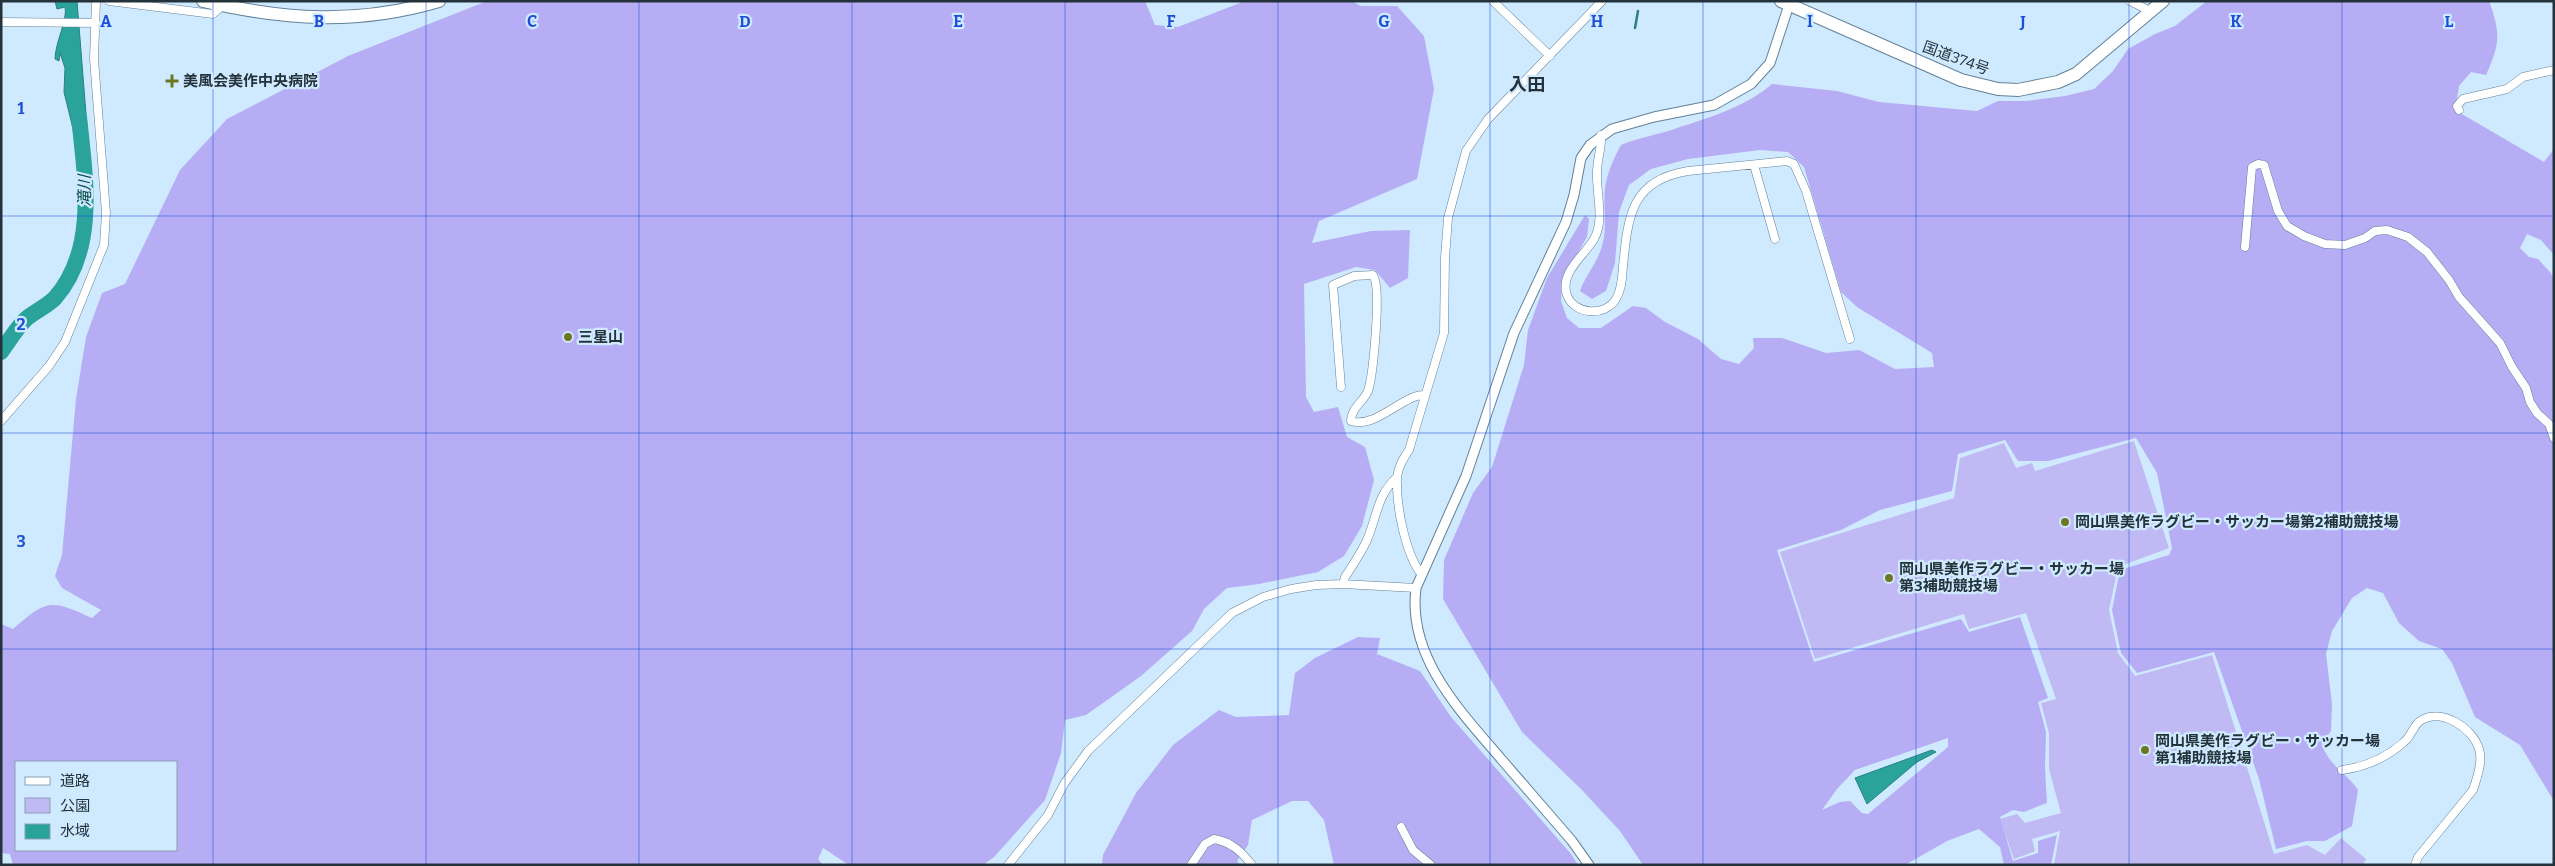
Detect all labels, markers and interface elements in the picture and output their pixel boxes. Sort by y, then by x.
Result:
text: A [100,12,112,31]
text: B [314,12,324,31]
text: C [527,12,537,31]
text: D [739,12,751,31]
text: E [953,12,963,31]
text: F [1167,12,1176,31]
text: G [1378,12,1390,31]
text: H [1591,12,1604,31]
text: I [1807,12,1813,31]
text: J [2019,12,2026,31]
text: K [2230,12,2242,31]
text: L [2445,12,2454,31]
street label: 国道374号 [1920,38,1992,78]
place label: 美風会美作中央病院 [183,72,318,90]
marker: 美風会美作中央病院 [165,74,179,88]
district label: 入田 [1509,74,1545,96]
text: 1 [18,99,25,118]
water label: 滝川 [75,173,94,207]
text: 2 [16,315,26,334]
place label: 三星山 [578,328,623,346]
marker: 三星山 [562,331,574,343]
place label: 岡山県美作ラグビー・サッカー場第2補助競技場 [2075,513,2398,531]
marker: 岡山県美作ラグビー・サッカー場第2補助競技場 [2059,516,2071,528]
text: 3 [16,532,26,551]
place label: 岡山県美作ラグビー・サッカー場 第3補助競技場 [1899,560,2124,595]
marker: 岡山県美作ラグビー・サッカー場 第3補助競技場 [1883,572,1895,584]
place label: 岡山県美作ラグビー・サッカー場 第1補助競技場 [2155,732,2380,767]
marker: 岡山県美作ラグビー・サッカー場 第1補助競技場 [2139,744,2151,756]
legend [15,761,178,851]
text: 道路 [60,772,90,790]
text: 公園 [60,797,90,815]
text: 水域 [60,822,90,840]

